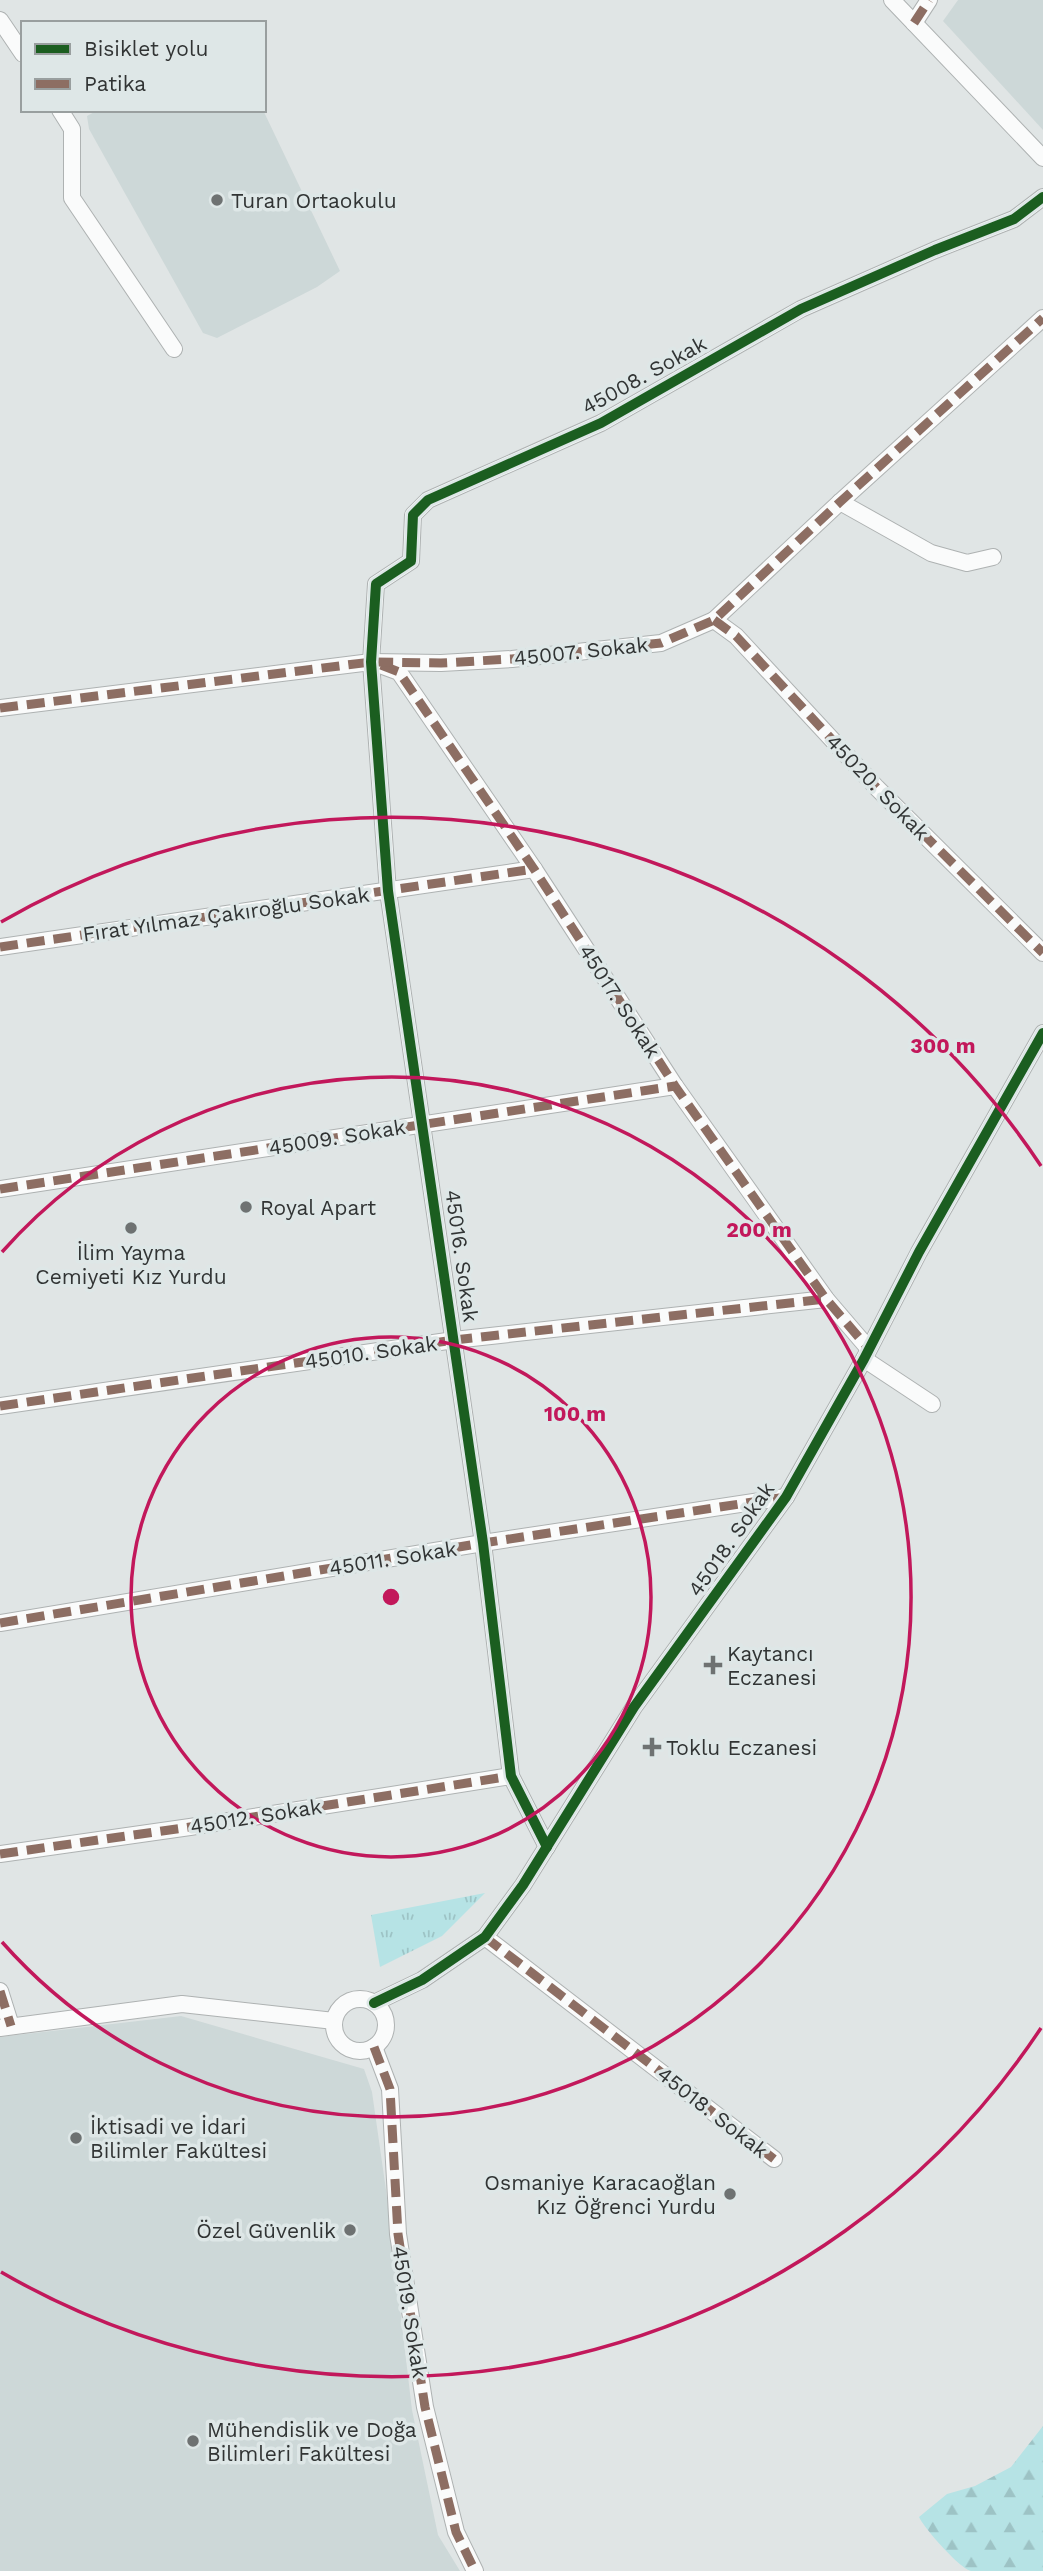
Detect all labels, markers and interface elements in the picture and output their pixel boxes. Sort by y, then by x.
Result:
legend [21,21,266,112]
text: Bisiklet yolu [84,36,208,61]
text: Patika [84,71,146,96]
place label: Turan Ortaokulu [231,188,397,213]
marker: Turan Ortaokulu [209,192,225,208]
street label: 45008. Sokak [577,330,711,419]
street label: 45007. Sokak [513,632,649,670]
street label: 45020. Sokak [821,729,935,845]
street label: Fırat Yılmaz Çakıroğlu Sokak [81,881,371,947]
street label: 45017. Sokak [574,940,666,1063]
text: 300 m [910,1033,976,1058]
street label: 45009. Sokak [267,1114,407,1160]
street label: 45016. Sokak [440,1188,484,1324]
place label: Royal Apart [260,1195,376,1220]
marker: Royal Apart [238,1199,254,1215]
text: 200 m [726,1217,792,1242]
marker: İlim Yayma Cemiyeti Kız Yurdu [123,1220,139,1236]
place label: İlim Yayma Cemiyeti Kız Yurdu [35,1240,227,1289]
street label: 45010. Sokak [303,1330,439,1374]
text: 100 m [544,1401,606,1426]
street label: 45018. Sokak [682,1477,780,1601]
street label: 45011. Sokak [327,1536,459,1580]
centre of rings [379,1585,403,1609]
place label: Kaytancı Eczanesi [727,1641,817,1690]
marker: Kaytancı Eczanesi [705,1657,721,1673]
place label: Toklu Eczanesi [666,1735,817,1760]
marker: Toklu Eczanesi [644,1739,660,1755]
street label: 45012. Sokak [188,1793,324,1839]
street label: 45018. Sokak [653,2061,773,2163]
place label: İktisadi ve İdari Bilimler Fakültesi [90,2114,267,2163]
marker: İktisadi ve İdari Bilimler Fakültesi [68,2130,84,2146]
place label: Osmaniye Karacaoğlan Kız Öğrenci Yurdu [484,2170,716,2219]
marker: Osmaniye Karacaoğlan Kız Öğrenci Yurdu [722,2186,738,2202]
place label: Özel Güvenlik [196,2218,336,2243]
marker: Özel Güvenlik [342,2222,358,2238]
street label: 45019. Sokak [387,2244,433,2380]
place label: Mühendislik ve Doğa Bilimleri Fakültesi [207,2417,417,2466]
marker: Mühendislik ve Doğa Bilimleri Fakültesi [185,2433,201,2449]

